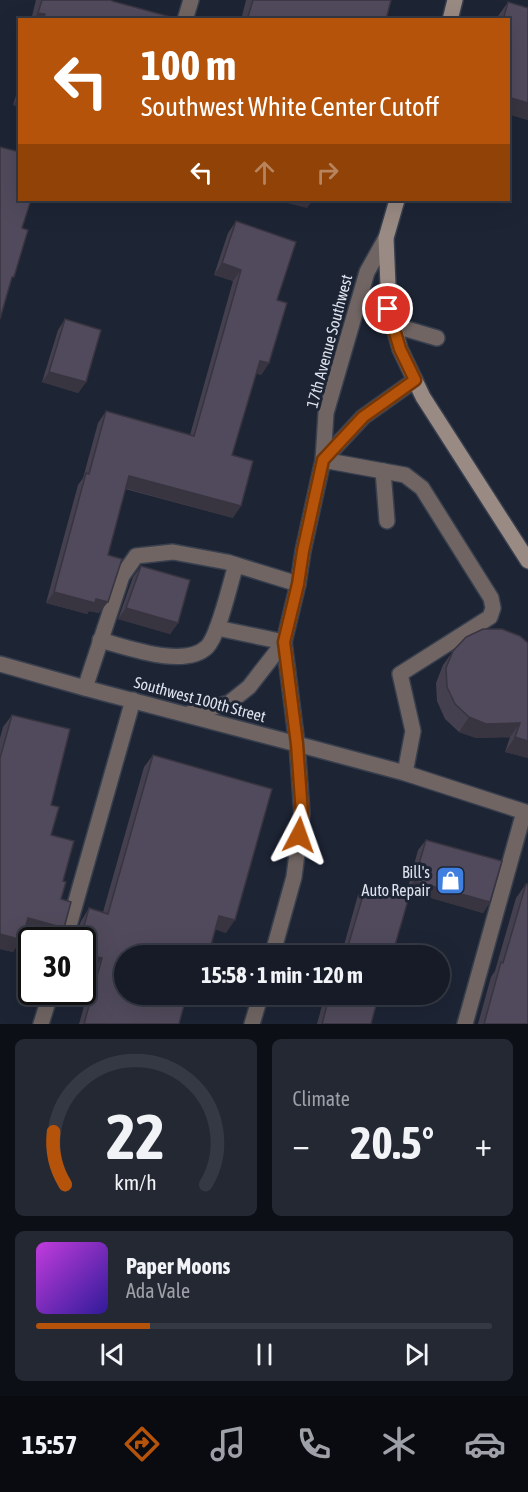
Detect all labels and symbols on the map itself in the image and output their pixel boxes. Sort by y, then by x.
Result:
street label: 17th Avenue Southwest [303,272,356,410]
pin [362,283,413,334]
street label: Southwest 100th Street [132,673,268,725]
position arrow [267,803,331,867]
place label: Bill's Auto Repair [362,863,430,900]
shop icon: Bill's Auto Repair [435,865,467,897]
speed limit sign: 30 [18,927,96,1005]

